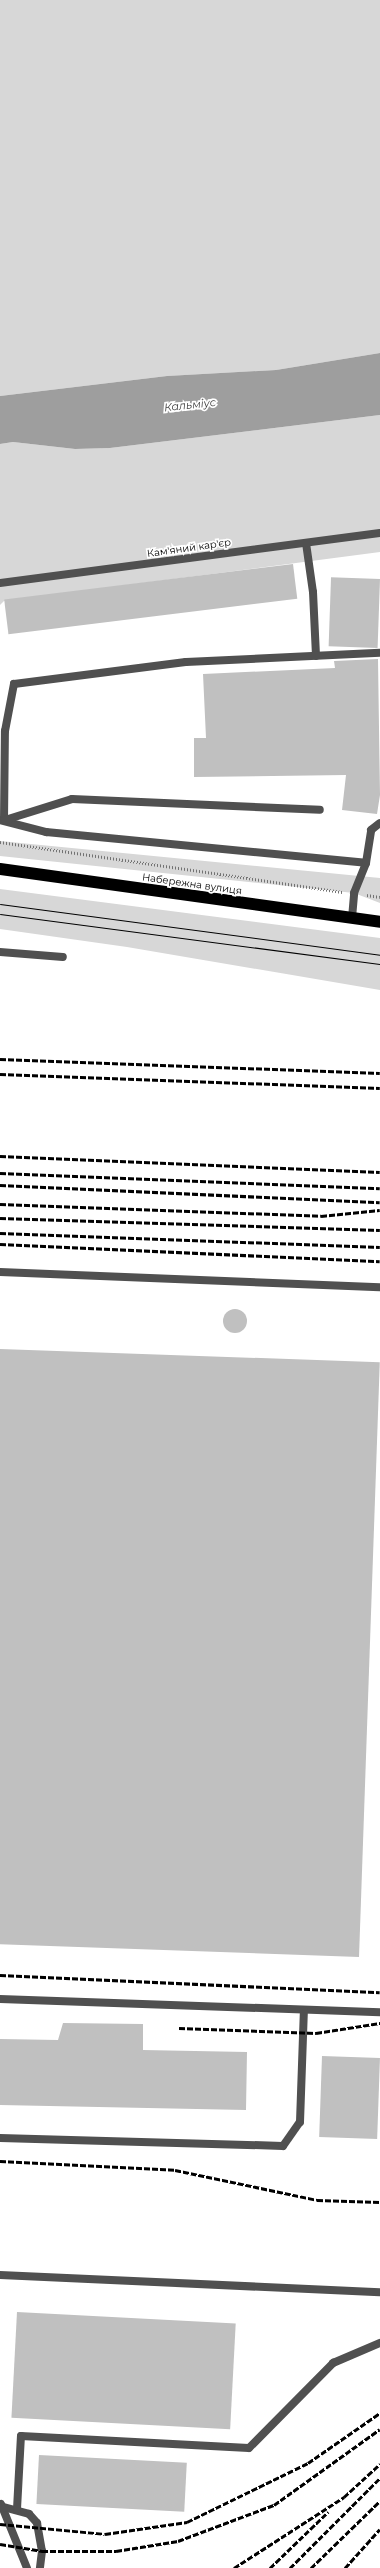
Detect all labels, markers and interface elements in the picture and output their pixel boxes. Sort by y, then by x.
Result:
water label: Кальміус [163,396,217,414]
street label: Кам'яний кар'єр [146,536,232,560]
street label: Набережна вулиця [141,871,243,897]

